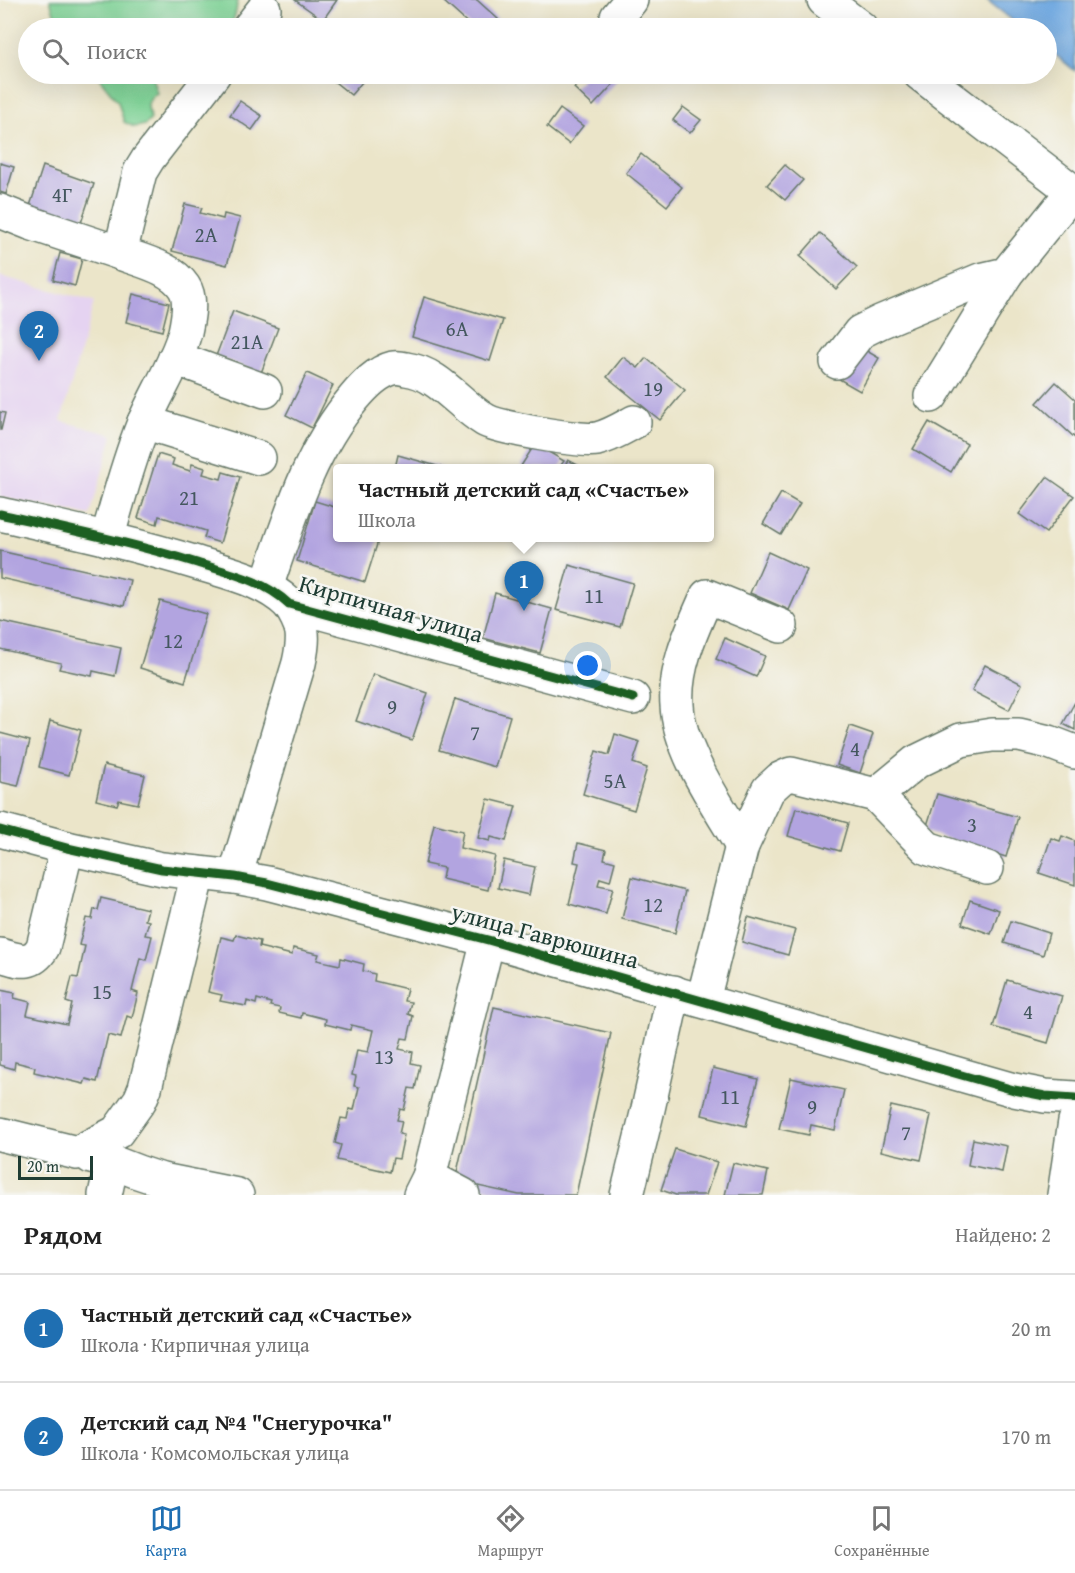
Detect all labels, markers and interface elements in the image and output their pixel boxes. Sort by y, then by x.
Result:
search box [18,18,1057,84]
icon: search [39,35,72,68]
text: Поиск [87,35,147,67]
house number: 4Г [52,179,72,210]
house number: 2А [195,219,218,250]
pin: 2 [20,312,58,361]
house number: 6А [446,313,469,344]
house number: 21А [231,326,264,357]
house number: 19 [643,373,663,404]
popup [333,464,714,542]
text: Частный детский сад «Счастье» [358,473,689,505]
house number: 21 [179,482,199,513]
text: Школа [358,505,416,534]
pin: 1 [504,562,544,611]
street label: Кирпичная улица [295,565,488,652]
house number: 11 [584,580,604,611]
house number: 12 [163,625,183,656]
your location [573,651,602,680]
house number: 9 [387,691,397,722]
house number: 7 [470,717,480,748]
house number: 4 [850,733,860,764]
house number: 5А [604,765,627,796]
house number: 3 [967,809,977,840]
house number: 12 [643,889,663,920]
street label: улица Гаврюшина [446,893,643,978]
house number: 15 [92,976,112,1007]
house number: 4 [1023,996,1033,1027]
house number: 13 [374,1041,394,1072]
house number: 11 [720,1081,740,1112]
house number: 9 [807,1091,817,1122]
house number: 7 [901,1117,911,1148]
scale bar [18,1153,93,1180]
text: 20 m [27,1154,59,1178]
text: Рядом [24,1215,102,1254]
text: Найдено: 2 [955,1220,1051,1249]
text: Частный детский сад «Счастье» [81,1298,412,1330]
text: 1 [38,1314,49,1343]
text: 20 m [1011,1314,1051,1343]
text: Школа · Кирпичная улица [81,1330,310,1359]
text: Детский сад №4 "Снегурочка" [81,1406,392,1438]
text: 2 [38,1422,49,1451]
text: 170 m [1001,1422,1051,1451]
text: Школа · Комсомольская улица [81,1438,349,1467]
tab: Карта [145,1502,187,1562]
tab: Маршрут [478,1502,543,1562]
tab: Сохранённые [834,1502,930,1562]

